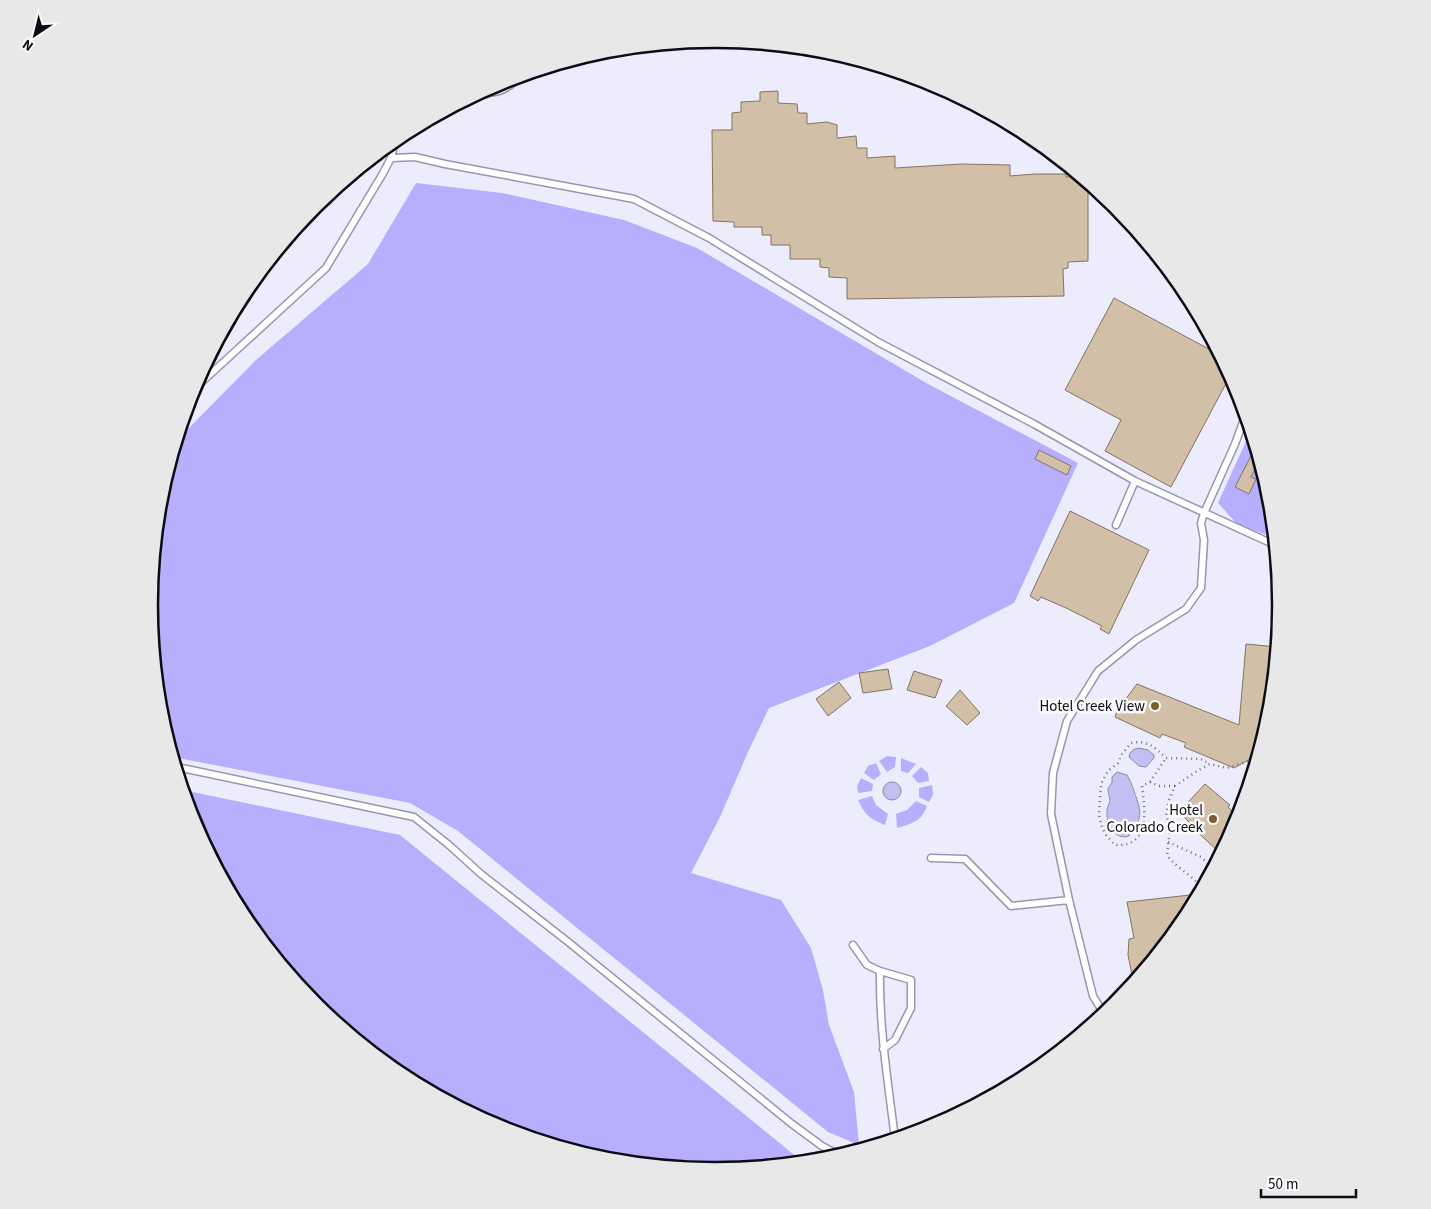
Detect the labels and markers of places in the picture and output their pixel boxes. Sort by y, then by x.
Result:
place label: Hotel Creek View [1040,696,1145,717]
marker: Hotel Creek View [1149,700,1161,712]
place label: Hotel Colorado Creek [1107,800,1204,838]
marker: Hotel Colorado Creek [1207,813,1219,825]

